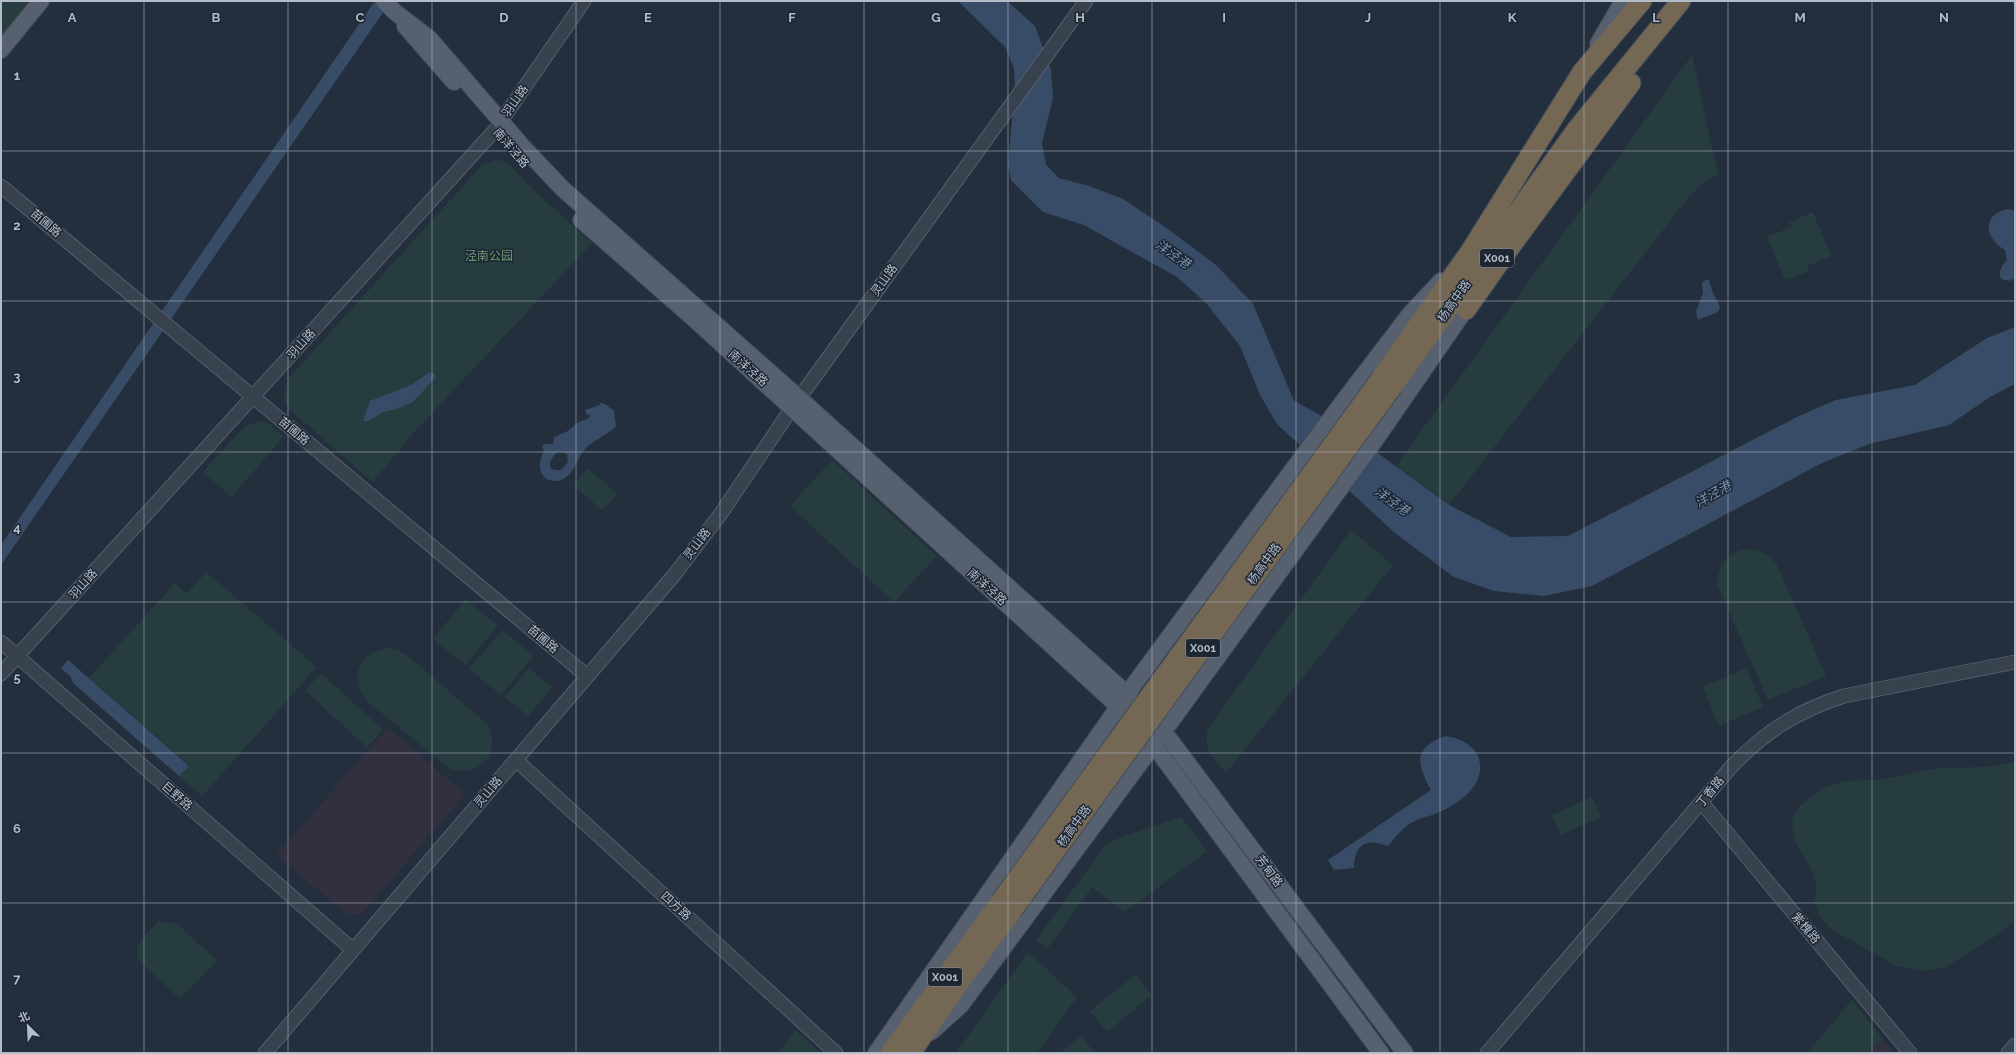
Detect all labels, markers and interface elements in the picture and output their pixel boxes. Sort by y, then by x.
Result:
text: A [68,10,77,25]
text: B [212,10,221,25]
text: C [356,10,365,25]
text: D [499,10,509,25]
text: E [644,10,652,25]
text: F [788,10,796,25]
text: G [931,10,941,25]
text: H [1075,10,1085,25]
text: I [1222,10,1226,25]
text: J [1365,10,1371,25]
text: K [1508,10,1517,25]
text: L [1652,10,1660,25]
text: M [1794,10,1806,25]
text: N [1939,10,1949,25]
text: 1 [14,68,21,83]
street label: 羽山路 [499,82,531,120]
street label: 南洋泾路 [490,125,532,171]
street label: 苗圃路 [28,206,64,240]
text: 2 [13,218,21,233]
water label: 洋泾港 [1153,237,1195,272]
park label: 泾南公园 [465,249,513,263]
road number: X001 [1480,249,1514,267]
street label: 灵山路 [868,261,900,299]
street label: 杨高中路 [1434,277,1474,325]
street label: 羽山路 [284,326,318,362]
street label: 南洋泾路 [725,347,771,389]
text: 3 [13,369,21,384]
street label: 苗圃路 [276,414,312,448]
water label: 洋泾港 [1692,477,1735,510]
water label: 洋泾港 [1372,484,1414,519]
text: 4 [13,520,21,535]
street label: 灵山路 [681,525,713,563]
street label: 杨高中路 [1244,540,1284,588]
street label: 羽山路 [66,566,100,602]
street label: 南洋泾路 [964,566,1010,608]
street label: 苗圃路 [525,622,561,656]
road number: X001 [1186,639,1220,657]
text: 5 [13,670,21,685]
street label: 灵山路 [471,774,505,810]
street label: 丁香路 [1693,774,1727,810]
street label: 巨野路 [159,779,195,813]
street label: 杨高中路 [1054,802,1094,850]
text: 6 [13,821,21,836]
street label: 芳甸路 [1253,852,1285,890]
street label: 四方路 [658,889,694,923]
street label: 紫槐路 [1789,910,1823,946]
road number: X001 [928,968,962,986]
text: 7 [13,971,21,986]
north arrow [8,1006,48,1046]
text: 北 [16,1009,32,1025]

